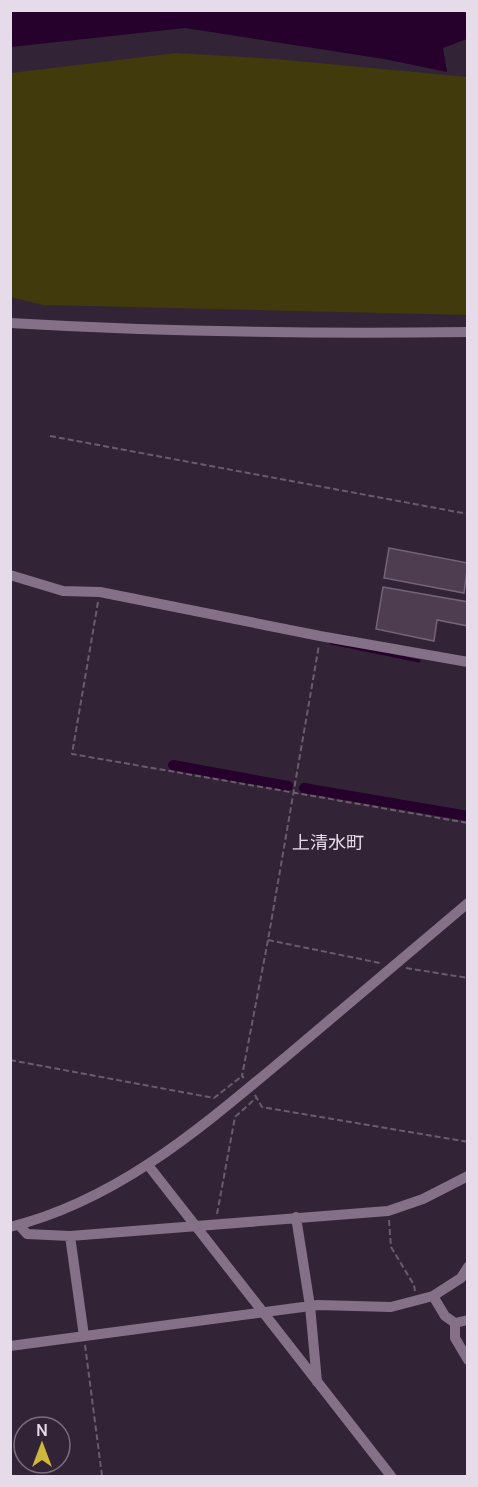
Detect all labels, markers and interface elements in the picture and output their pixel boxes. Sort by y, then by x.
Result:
district label: 上清水町 [292,830,364,854]
north arrow [12,1415,72,1475]
text: N [36,1419,48,1441]

